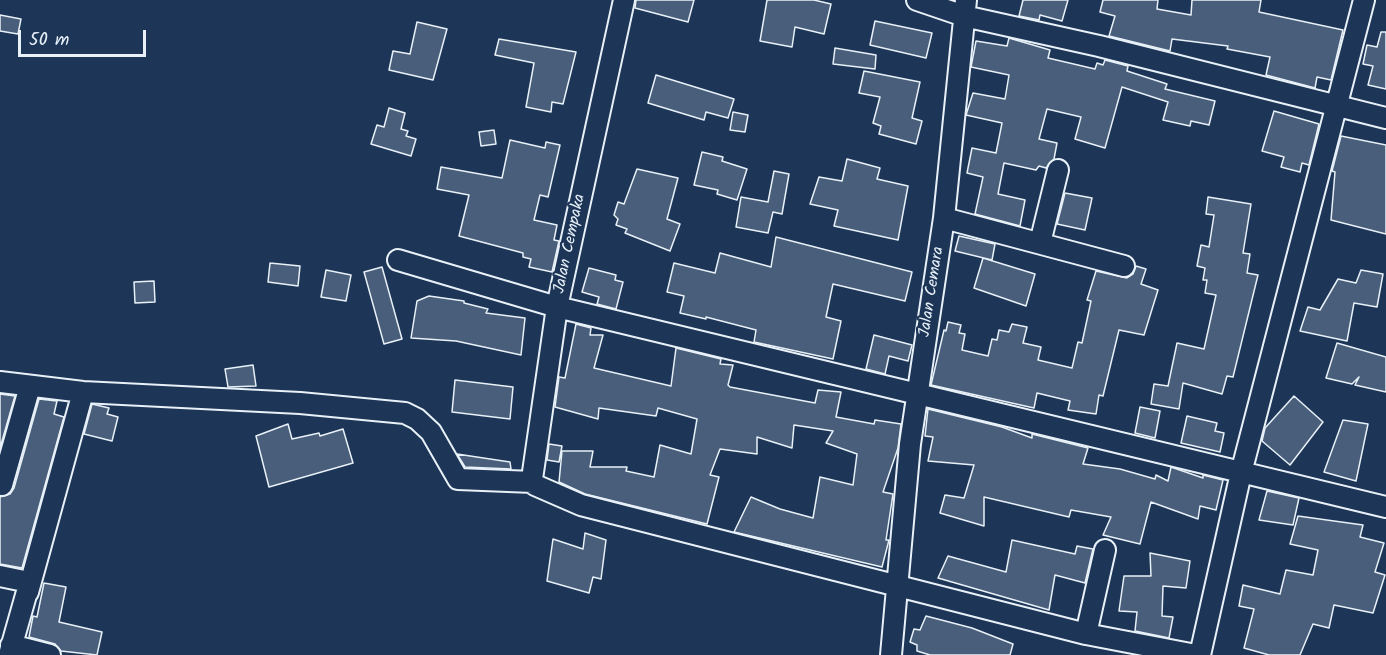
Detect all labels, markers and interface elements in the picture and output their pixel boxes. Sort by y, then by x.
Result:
scale bar [21,18,148,56]
text: 50 m [29,26,69,55]
street label: Jalan Cempaka [551,193,591,295]
street label: Jalan Cemara [916,245,950,339]

